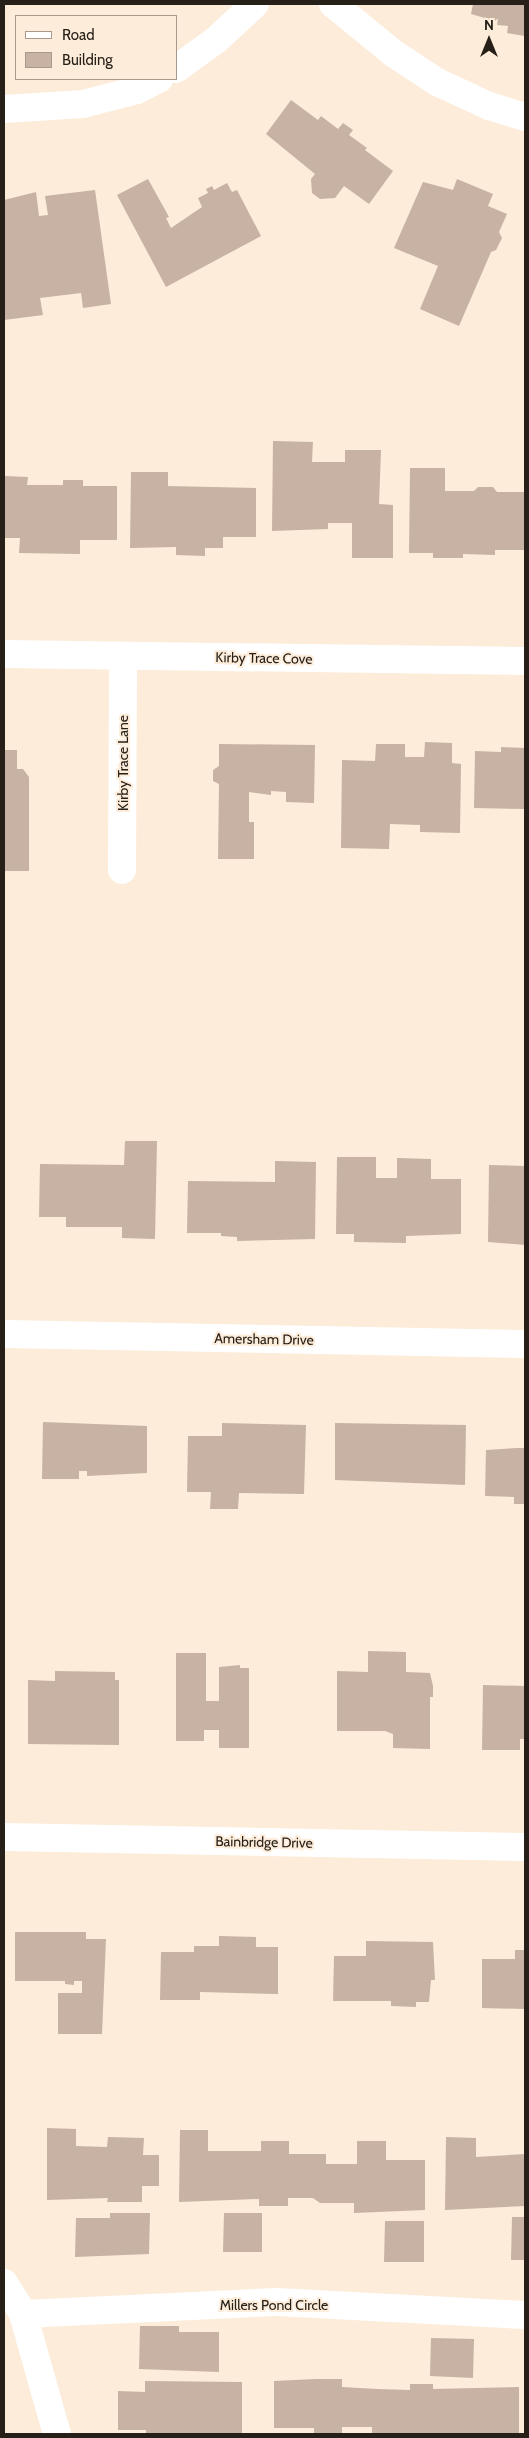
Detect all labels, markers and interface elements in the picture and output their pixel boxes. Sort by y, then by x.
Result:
legend [15,15,178,80]
north arrow [464,15,514,65]
text: N [484,16,494,34]
text: Road [62,26,95,44]
text: Building [62,51,113,69]
street label: Kirby Trace Cove [215,649,313,667]
street label: Kirby Trace Lane [115,715,131,811]
street label: Amersham Drive [214,1330,314,1348]
street label: Bainbridge Drive [215,1833,313,1851]
street label: Millers Pond Circle [220,2297,328,2313]

